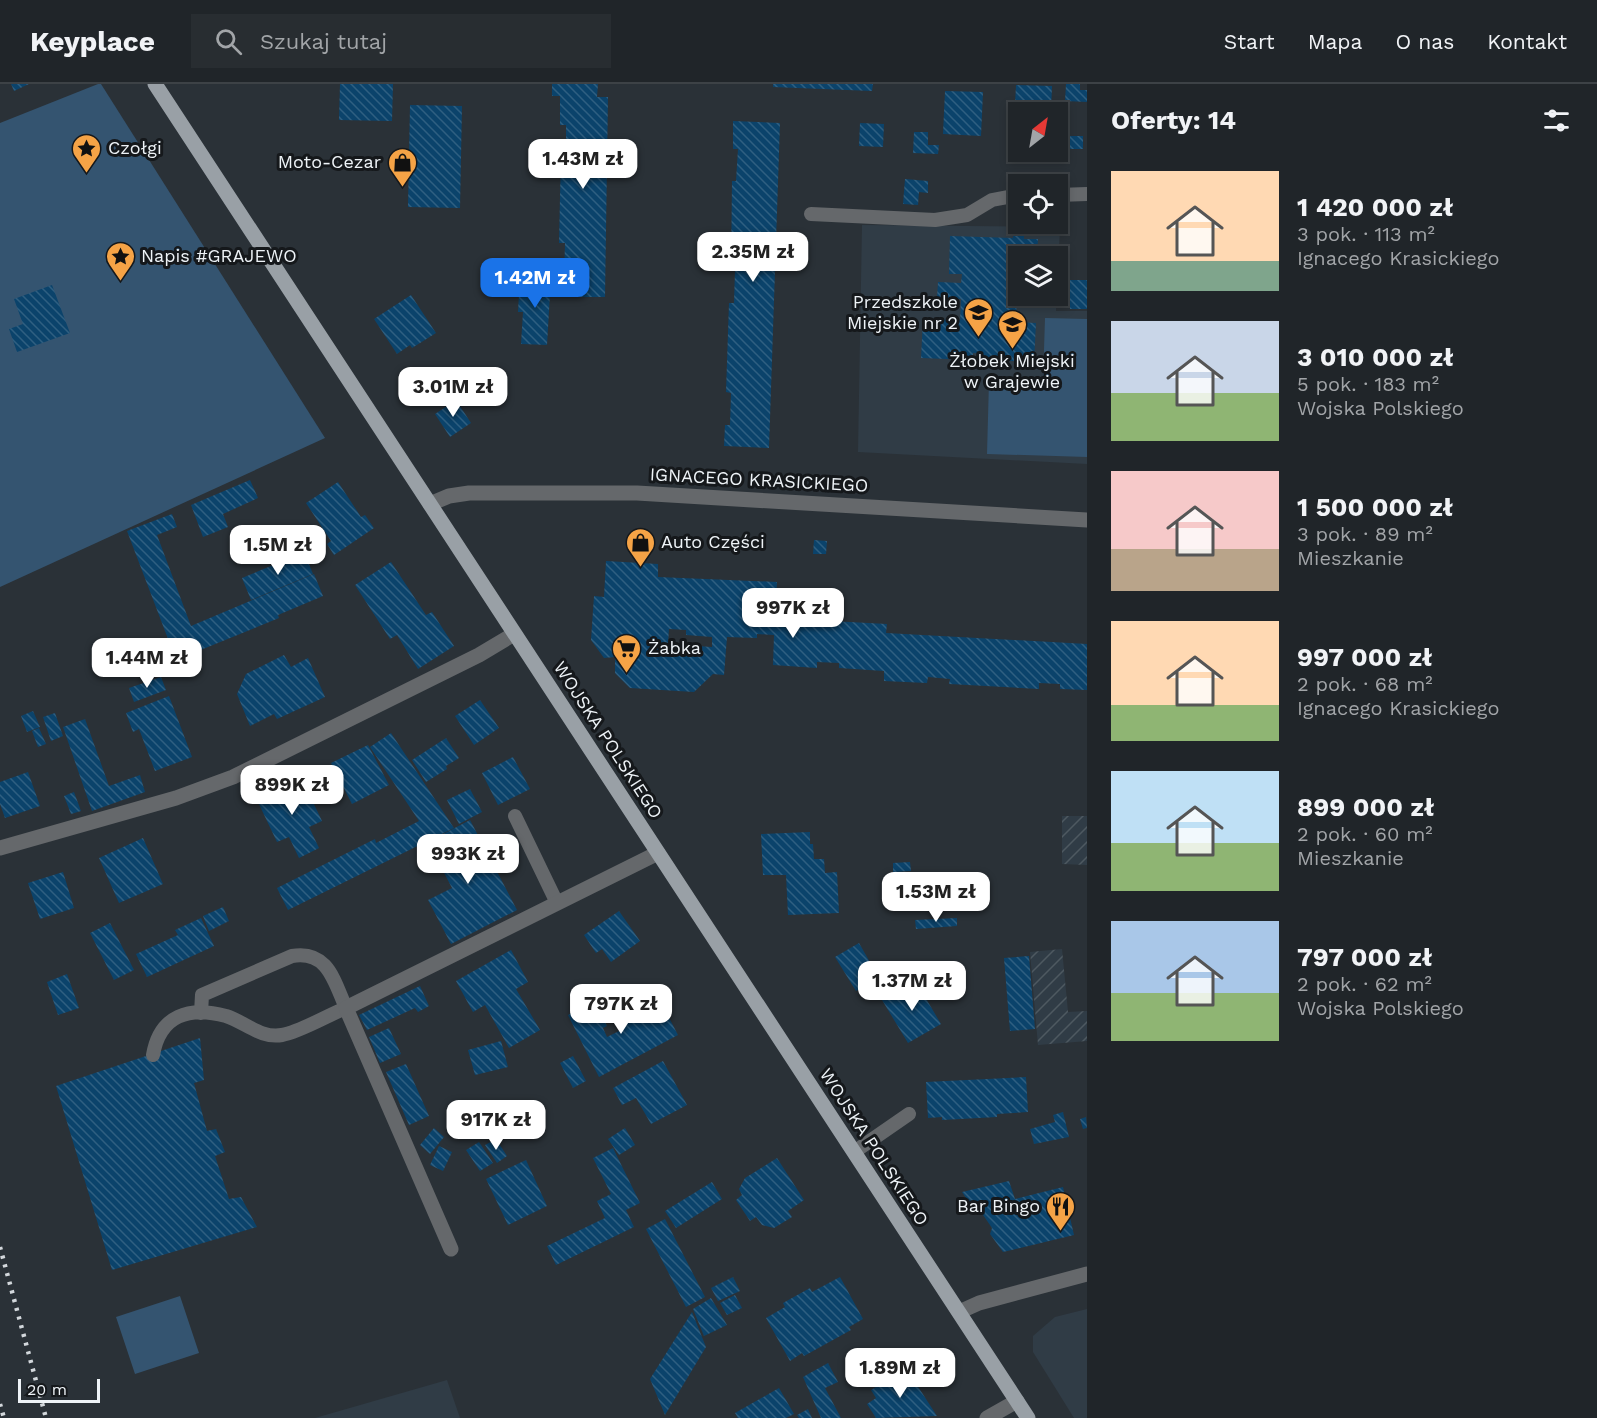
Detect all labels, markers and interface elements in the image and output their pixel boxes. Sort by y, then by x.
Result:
search box [191,14,611,68]
text: Keyplace [30,25,155,58]
icon: search [212,25,245,58]
text: Szukaj tutaj [260,29,387,54]
text: Start [1224,29,1275,54]
text: Mapa [1308,29,1362,54]
text: O nas [1395,29,1454,54]
text: Kontakt [1487,29,1567,54]
north arrow [1008,102,1068,162]
map controls [1008,102,1068,306]
icon: filters [1540,104,1573,137]
text: Oferty: 14 [1111,105,1236,135]
place icon: Czołgi [71,132,103,174]
place label: Czołgi [108,137,162,158]
pin: 1.43M zł [521,139,645,190]
shop icon: Moto-Cezar [386,146,418,188]
text: 1.43M zł [542,146,624,170]
place label: Moto-Cezar [278,151,381,172]
button: locate [1008,174,1068,234]
text: 1 420 000 zł [1297,192,1453,222]
icon: home [1159,195,1231,267]
text: 3 pok. · 113 m² [1297,222,1435,246]
pin: 2.35M zł [691,232,815,283]
text: 2.35M zł [711,239,795,263]
place icon: Napis #GRAJEWO [104,240,136,282]
place label: Napis #GRAJEWO [141,245,297,266]
button: layers [1008,246,1068,306]
text: Ignacego Krasickiego [1297,246,1499,270]
pin: 1.42M zł [473,258,597,309]
text: 1.42M zł [494,265,576,289]
place label: Przedszkole Miejskie nr 2 [847,291,958,333]
school or university icon: Przedszkole Miejskie nr 2 [963,296,995,338]
school or university icon: Żłobek Miejski w Grajewie [996,308,1028,350]
text: 3 010 000 zł [1297,342,1453,372]
icon: home [1159,345,1231,417]
place label: Żłobek Miejski w Grajewie [949,350,1075,392]
pin: 3.01M zł [391,367,515,418]
text: 5 pok. · 183 m² [1297,372,1439,396]
text: 3.01M zł [412,374,494,398]
text: Wojska Polskiego [1297,396,1464,420]
street label: IGNACEGO KRASICKIEGO [649,463,869,496]
text: 1 500 000 zł [1297,492,1453,522]
icon: home [1159,495,1231,567]
text: 3 pok. · 89 m² [1297,522,1433,546]
pin: 1.5M zł [223,525,333,576]
shop icon: Auto Części [624,526,656,568]
place label: Auto Części [661,531,765,552]
text: 1.5M zł [244,532,312,556]
text: Mieszkanie [1297,546,1404,570]
pin: 997K zł [738,588,848,639]
text: 997K zł [756,595,830,619]
supermarket icon: Żabka [611,632,643,674]
place label: Żabka [648,637,701,658]
pin: 1.44M zł [85,638,209,689]
text: 997 000 zł [1297,642,1432,672]
text: 1.44M zł [106,645,188,669]
icon: home [1159,645,1231,717]
street label: WOJSKA POLSKIEGO [550,657,667,822]
text: 2 pok. · 68 m² [1297,672,1433,696]
text: Ignacego Krasickiego [1297,696,1499,720]
pin: 899K zł [237,765,347,816]
text: 899K zł [255,772,329,796]
text: 899 000 zł [1297,792,1434,822]
icon: home [1159,795,1231,867]
text: 2 pok. · 60 m² [1297,822,1433,846]
pin: 993K zł [413,834,523,885]
text: 993K zł [431,841,505,865]
text: Mieszkanie [1297,846,1404,870]
pin: 1.53M zł [874,872,998,923]
text: 1.53M zł [896,879,976,903]
text: 797 000 zł [1297,942,1432,972]
icon: home [1159,945,1231,1017]
pin: 1.37M zł [850,961,974,1012]
text: 1.37M zł [872,968,952,992]
text: 2 pok. · 62 m² [1297,972,1432,996]
pin: 797K zł [566,984,676,1035]
text: 797K zł [584,991,658,1015]
text: Wojska Polskiego [1297,996,1464,1020]
street label: WOJSKA POLSKIEGO [816,1064,933,1229]
pin: 917K zł [441,1100,551,1151]
text: 917K zł [461,1107,531,1131]
restaurant icon: Bar Bingo [1045,1190,1077,1232]
place label: Bar Bingo [957,1195,1040,1216]
pin: 1.89M zł [838,1348,962,1399]
text: 1.89M zł [859,1355,941,1379]
scale bar [18,1376,100,1404]
text: 20 m [27,1380,67,1399]

